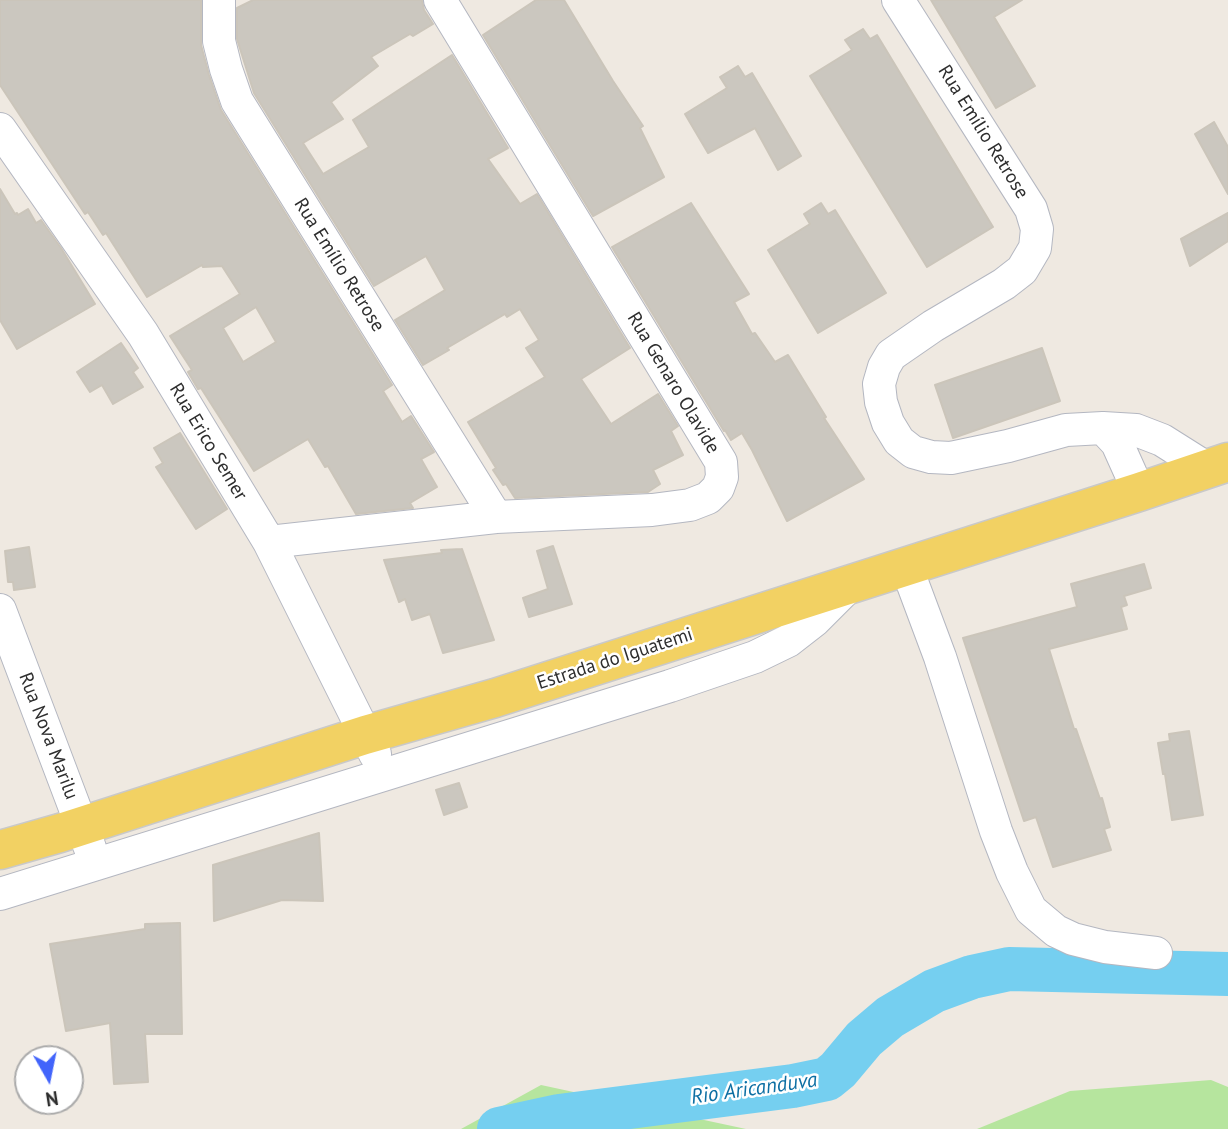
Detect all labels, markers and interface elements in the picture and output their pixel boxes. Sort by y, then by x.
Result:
street label: Rua Emílio Retrose [933,61,1033,203]
street label: Rua Emílio Retrose [289,194,389,336]
street label: Rua Genaro Olavide [622,308,724,458]
street label: Rua Erico Semer [164,379,252,505]
street label: Estrada do Iguatemi [534,623,696,695]
street label: Rua Nova Marilu [13,669,83,803]
north arrow [14,1045,84,1115]
water label: Rio Aricanduva [689,1068,819,1110]
text: N [44,1086,60,1112]

